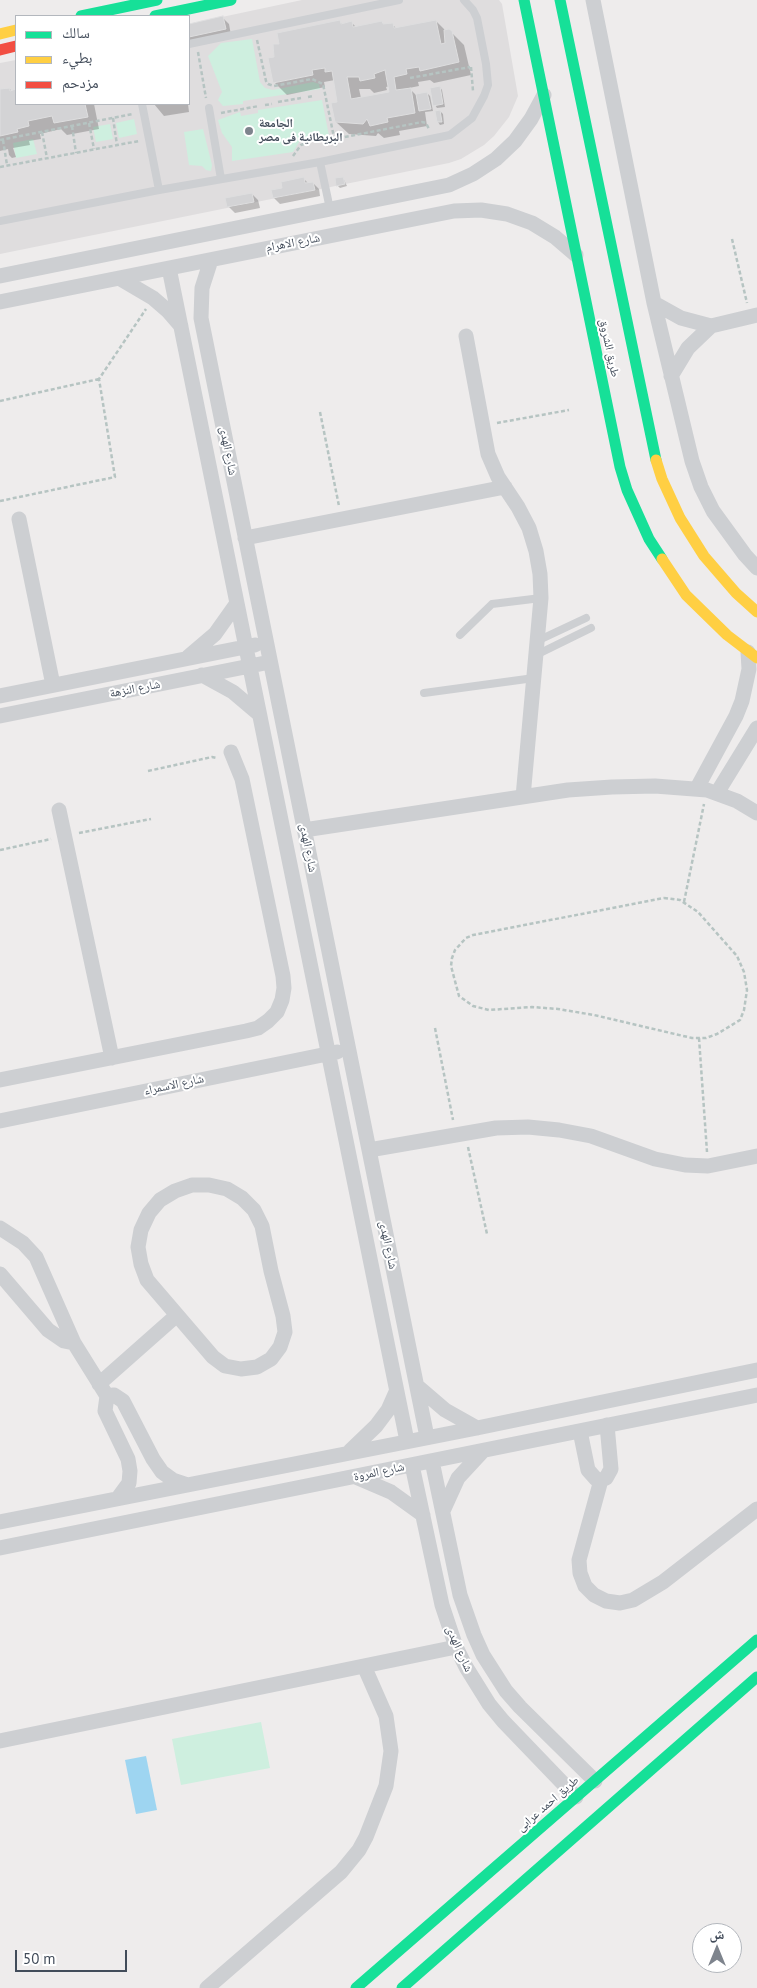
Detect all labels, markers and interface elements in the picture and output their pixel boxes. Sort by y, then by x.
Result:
legend [15,15,190,105]
text: سالك [62,23,90,42]
text: بطيء [62,48,92,67]
text: مزدحم [62,73,99,92]
place label: الجامعة البريطانية فى مصر [259,117,343,145]
marker: الجامعة البريطانية فى مصر [243,125,255,137]
street label: شارع الاهرام [265,231,321,255]
street label: طريق الشروق [596,317,622,379]
street label: شارع الهدى [216,426,240,476]
street label: شارع النزهة [108,677,162,701]
street label: شارع الهدى [296,823,320,873]
street label: شارع الاسمراء [143,1072,205,1098]
street label: شارع الهدى [376,1219,400,1271]
street label: شارع المروة [352,1460,406,1484]
street label: شارع الهدى [442,1624,476,1674]
street label: طريق احمد عرابى [514,1773,582,1835]
north arrow [692,1923,742,1973]
text: ش [710,1925,724,1943]
scale bar [18,1940,130,1972]
text: 50 m [23,1949,56,1968]

